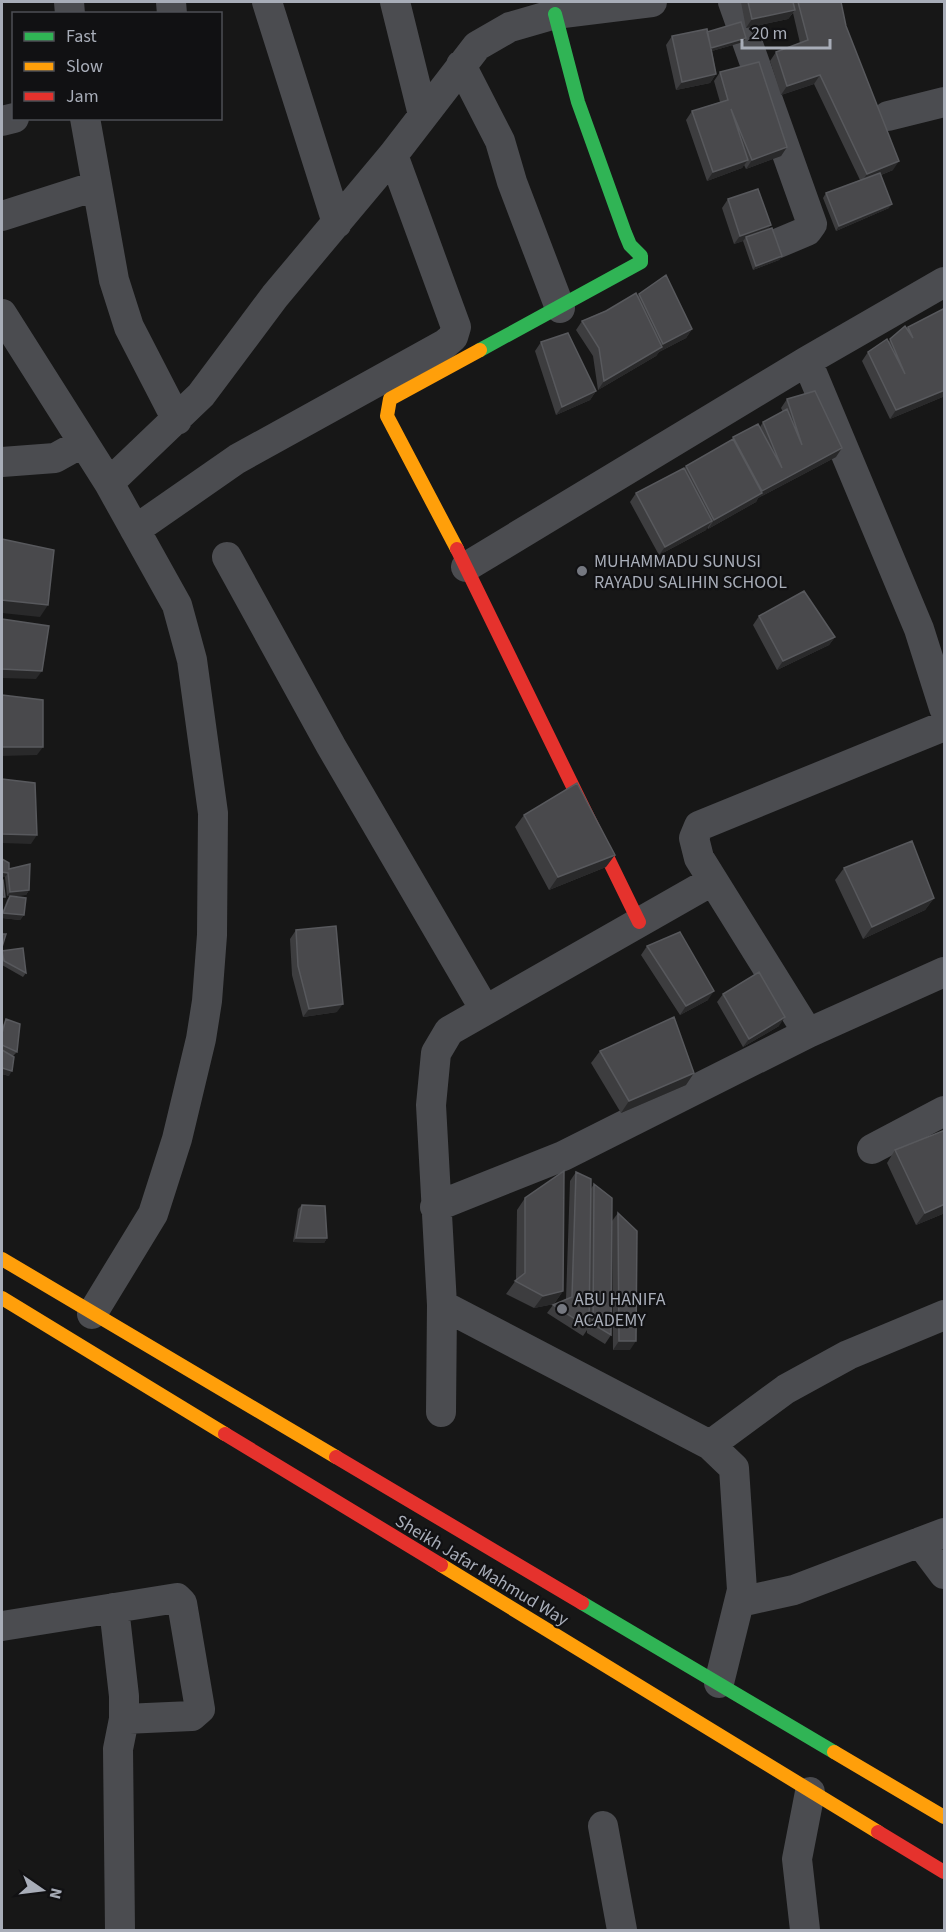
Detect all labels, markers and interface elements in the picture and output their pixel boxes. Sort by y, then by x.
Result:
legend [12,12,222,120]
scale bar [742,12,830,50]
text: 20 m [751,21,787,46]
text: Fast [66,24,97,49]
text: Slow [66,54,103,79]
text: Jam [66,84,99,109]
place label: MUHAMMADU SUNUSI RAYADU SALIHIN SCHOOL [594,549,787,595]
marker: MUHAMMADU SUNUSI RAYADU SALIHIN SCHOOL [575,564,589,578]
place label: ABU HANIFA ACADEMY [574,1287,666,1333]
marker: ABU HANIFA ACADEMY [555,1302,569,1316]
street label: Sheikh Jafar Mahmud Way [390,1509,574,1632]
north arrow [12,1860,72,1920]
text: N [44,1886,68,1901]

